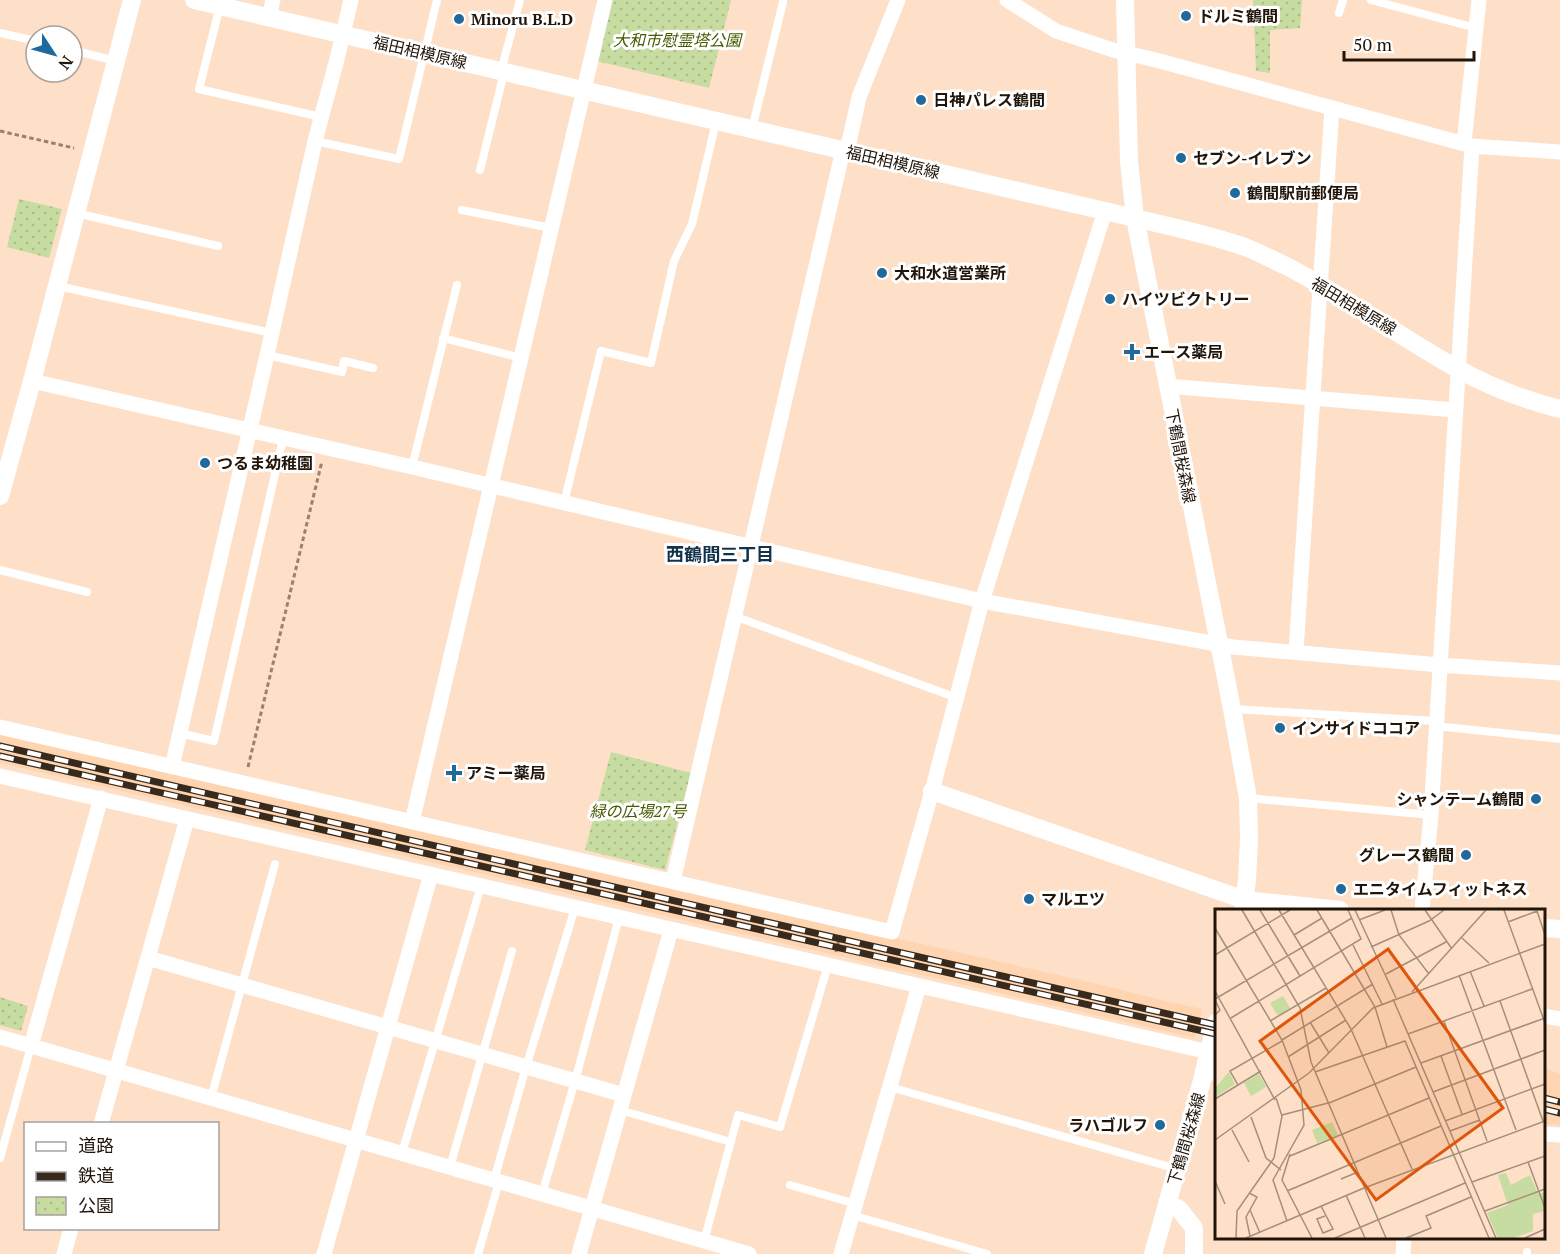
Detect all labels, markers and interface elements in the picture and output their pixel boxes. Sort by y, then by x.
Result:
place label: ドルミ鶴間 [1198,5,1278,27]
place label: Minoru B.L.D [471,8,573,30]
marker: ドルミ鶴間 [1179,9,1193,23]
marker: Minoru B.L.D [452,12,466,26]
north arrow [24,24,84,84]
scale bar [1344,24,1474,62]
park label: 大和市慰霊塔公園 [613,29,743,51]
street label: 福田相模原線 [371,30,469,74]
text: 50 m [1353,32,1393,56]
text: N [54,51,79,74]
place label: 日神パレス鶴間 [933,89,1045,111]
marker: 日神パレス鶴間 [914,93,928,107]
street label: 福田相模原線 [844,140,942,184]
place label: セブン-イレブン [1193,147,1312,169]
marker: セブン-イレブン [1174,151,1188,165]
place label: 鶴間駅前郵便局 [1247,182,1359,204]
marker: 鶴間駅前郵便局 [1228,186,1242,200]
place label: 大和水道営業所 [894,262,1006,284]
marker: 大和水道営業所 [875,266,889,280]
street label: 福田相模原線 [1307,272,1401,340]
place label: ハイツビクトリー [1122,288,1250,310]
marker: ハイツビクトリー [1103,292,1117,306]
place label: エース薬局 [1144,341,1223,363]
marker: エース薬局 [1125,345,1139,359]
street label: 下鶴間桜森線 [1161,407,1201,505]
place label: つるま幼稚園 [217,452,313,474]
marker: つるま幼稚園 [198,456,212,470]
district label: 西鶴間三丁目 [666,542,774,566]
place label: インサイドココア [1292,717,1420,739]
marker: インサイドココア [1273,721,1287,735]
place label: アミー薬局 [466,762,546,784]
marker: アミー薬局 [447,766,461,780]
place label: シャンテーム鶴間 [1396,788,1524,810]
marker: シャンテーム鶴間 [1529,792,1543,806]
park label: 緑の広場27号 [590,800,687,822]
place label: グレース鶴間 [1359,844,1454,866]
marker: グレース鶴間 [1459,848,1473,862]
place label: エニタイムフィットネス [1353,878,1527,900]
marker: エニタイムフィットネス [1334,882,1348,896]
place label: マルエツ [1041,888,1105,910]
marker: マルエツ [1022,892,1036,906]
inset map [1215,909,1545,1239]
street label: 下鶴間桜森線 [1162,1090,1210,1188]
place label: ラハゴルフ [1068,1114,1148,1136]
marker: ラハゴルフ [1153,1118,1167,1132]
legend [24,1122,219,1230]
text: 道路 [78,1133,114,1157]
text: 鉄道 [78,1163,114,1187]
text: 公園 [78,1193,114,1217]

